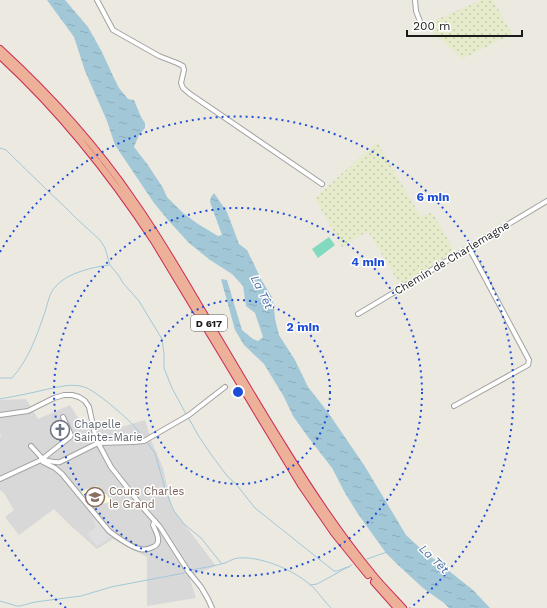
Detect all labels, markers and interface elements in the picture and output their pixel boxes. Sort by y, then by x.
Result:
scale bar [407,12,522,38]
text: 200 m [413,19,450,33]
text: 6 min [416,190,450,204]
street label: Chemin de Charlemagne [392,218,512,298]
text: 4 min [351,255,385,269]
water label: La Têt [248,273,276,311]
road number: D 617 [191,315,227,331]
text: 2 min [287,320,319,334]
centre of rings [231,385,245,399]
place label: Chapelle Sainte-Marie [74,418,143,444]
church icon: Chapelle Sainte-Marie [49,419,71,441]
place label: Cours Charles le Grand [109,485,185,511]
school or university icon: Cours Charles le Grand [84,486,106,508]
water label: La Têt [416,542,452,577]

